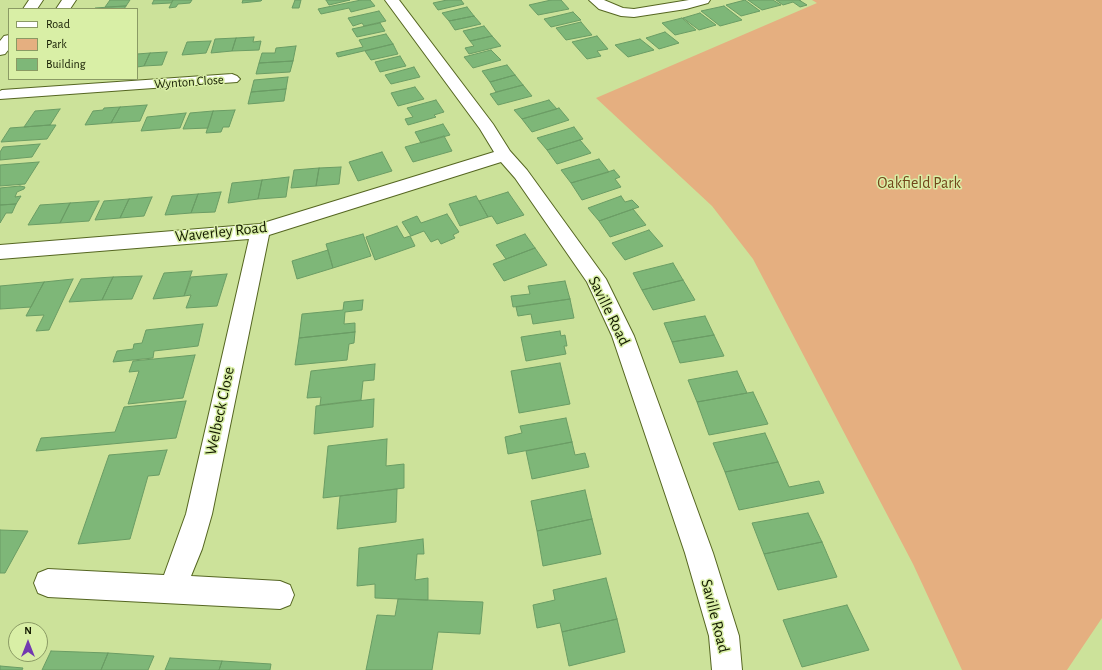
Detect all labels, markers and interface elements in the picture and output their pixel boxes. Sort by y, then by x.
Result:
legend [8,8,138,80]
text: Road [46,18,70,30]
text: Park [46,38,67,50]
text: Building [46,58,86,70]
street label: Wynton Close [154,72,224,92]
park label: Oakfield Park [877,173,961,193]
street label: Waverley Road [174,218,268,246]
street label: Saville Road [584,273,634,349]
street label: Welbeck Close [201,365,239,457]
street label: Saville Road [697,577,733,655]
north arrow [8,622,48,662]
text: N [24,625,32,636]

